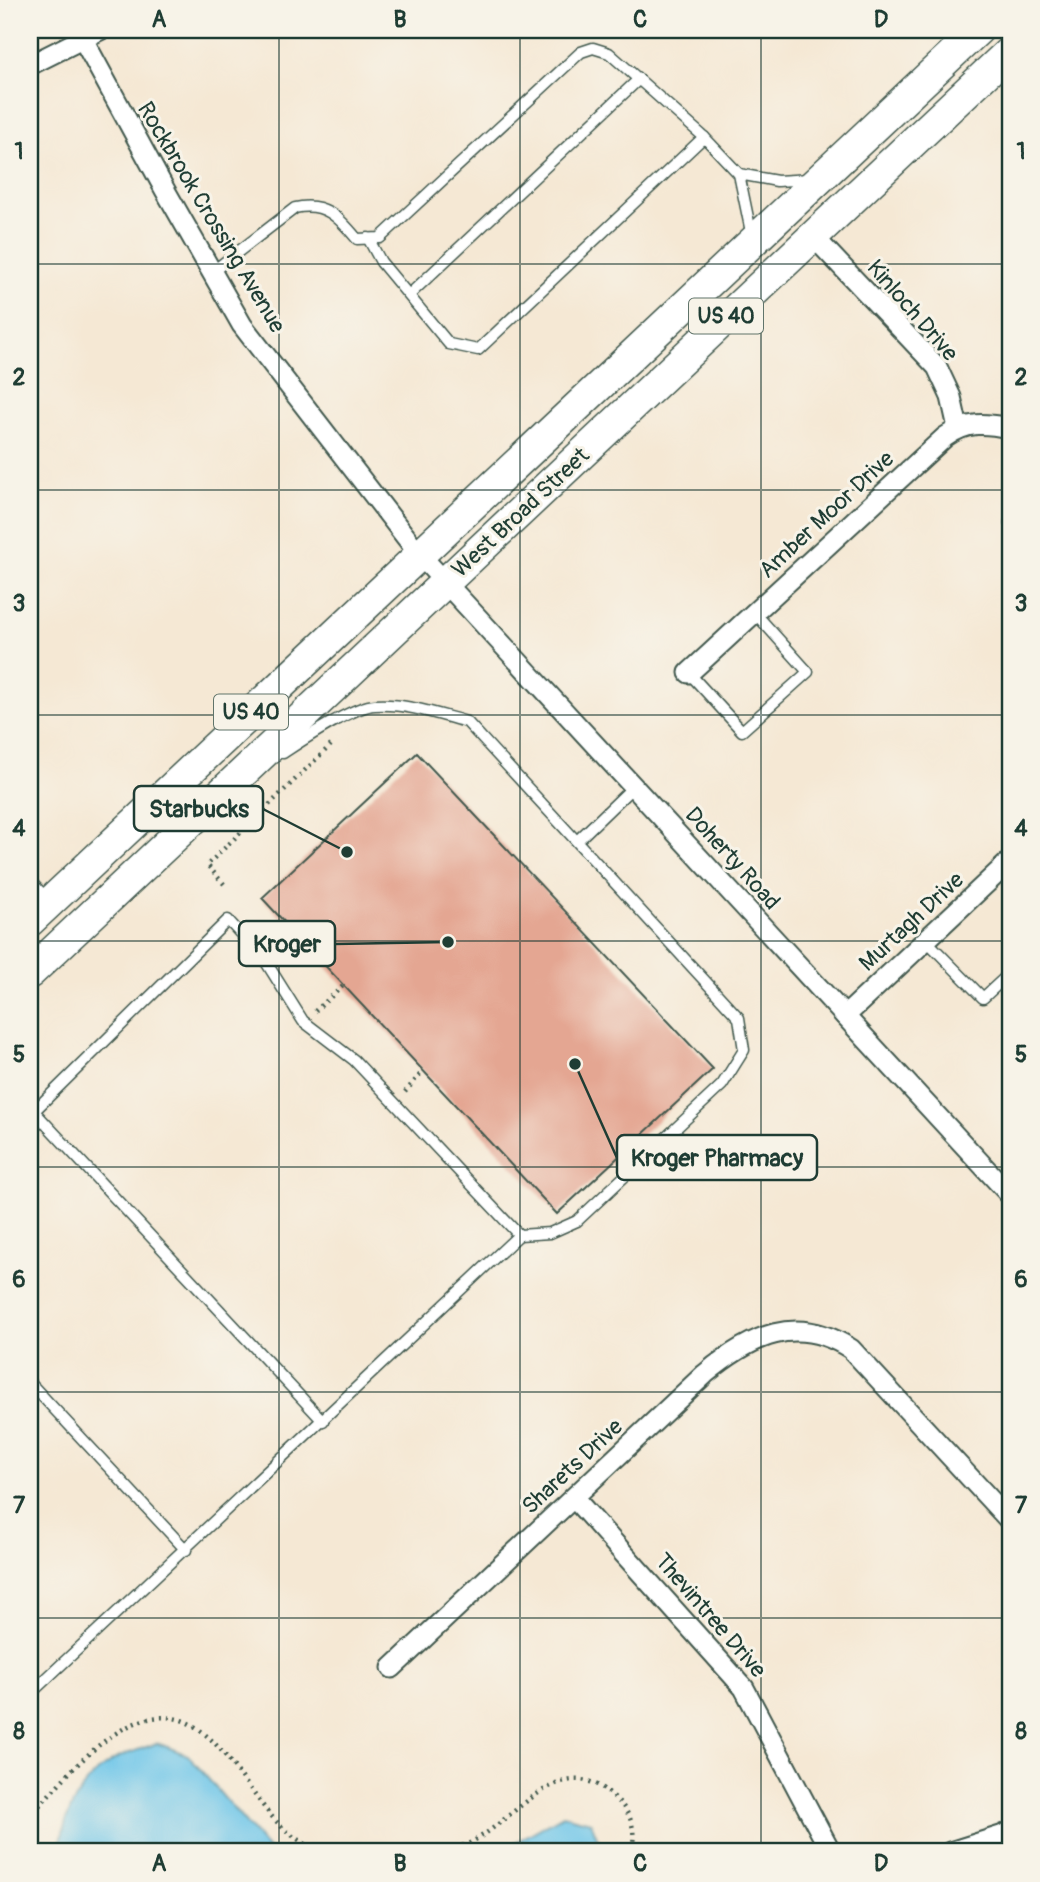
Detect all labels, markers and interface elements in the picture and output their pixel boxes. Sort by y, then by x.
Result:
text: A [152,5,167,34]
text: B [393,5,407,34]
text: C [633,5,647,34]
text: D [874,5,888,34]
street label: Rockbrook Crossing Avenue [131,97,292,339]
text: 1 [15,137,24,166]
text: 1 [1017,137,1026,166]
street label: Kinloch Drive [861,254,965,368]
road number: US 40 [689,298,763,334]
text: 2 [13,363,26,392]
text: 2 [1015,363,1028,392]
street label: West Broad Street [445,441,596,584]
street label: Amber Moor Drive [753,444,900,584]
text: 3 [13,589,25,618]
text: 3 [1015,589,1027,618]
road number: US 40 [214,694,288,730]
callout: Starbucks [134,786,263,831]
text: Starbucks [149,795,249,824]
street label: Doherty Road [679,801,787,916]
text: 4 [12,814,26,843]
text: 4 [1014,814,1028,843]
street label: Murtagh Drive [853,865,970,977]
callout: Kroger [239,921,335,966]
text: Kroger [253,930,321,959]
text: 5 [13,1040,25,1069]
text: 5 [1015,1040,1027,1069]
callout: Kroger Pharmacy [617,1135,817,1180]
text: Kroger Pharmacy [631,1144,804,1173]
text: 6 [12,1265,26,1294]
text: 6 [1014,1265,1028,1294]
street label: Sharets Drive [516,1412,629,1520]
text: 7 [13,1491,26,1520]
text: 7 [1015,1491,1028,1520]
street label: Thevintree Drive [649,1547,773,1684]
text: 8 [13,1717,25,1746]
text: 8 [1015,1717,1027,1746]
text: A [152,1849,167,1878]
text: B [393,1849,407,1878]
text: C [633,1849,647,1878]
text: D [874,1849,888,1878]

